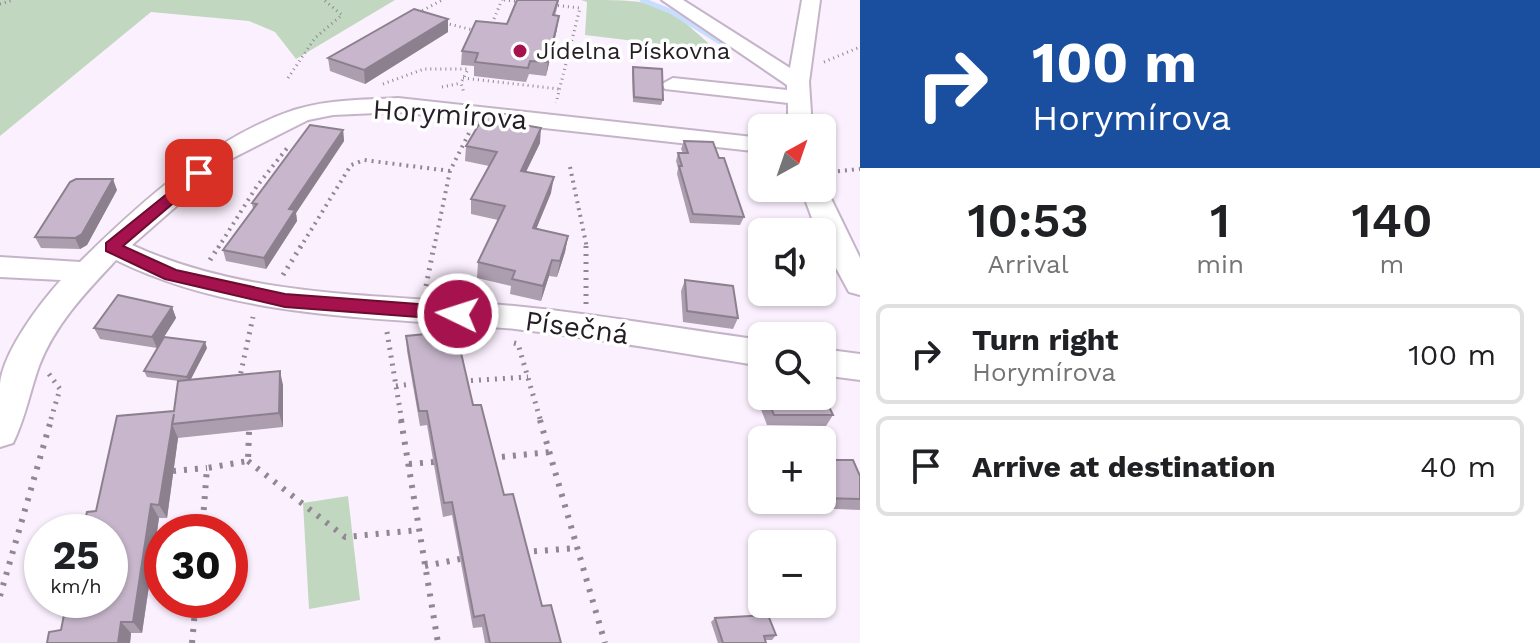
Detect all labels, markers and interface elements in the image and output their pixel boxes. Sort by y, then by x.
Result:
text: 100 m [1032,30,1197,96]
icon: right [900,32,1004,136]
place label: Jídelna Pískovna [536,37,730,65]
marker: Jídelna Pískovna [511,42,529,60]
street label: Horymírova [372,93,529,136]
text: Horymírova [1032,97,1231,139]
north arrow [748,114,836,202]
map controls [748,114,836,618]
pin [165,139,233,207]
icon: arrive [177,151,221,195]
text: 10:53 [968,192,1089,249]
text: 1 [1210,192,1230,249]
text: 140 [1352,192,1432,249]
button: sound [748,218,836,306]
text: Arrival [988,249,1069,279]
text: min [1196,249,1244,279]
text: m [1380,249,1404,279]
position arrow [416,272,500,356]
street label: Písečná [523,304,631,351]
button: search [748,322,836,410]
text: Turn right [972,322,1118,357]
icon: right [904,332,948,376]
text: 100 m [1408,337,1496,372]
text: Horymírova [972,357,1116,387]
button: + [748,426,836,514]
icon: arrive [904,444,948,488]
text: Arrive at destination [972,449,1276,484]
text: 40 m [1420,449,1496,484]
speed limit sign: 30 [144,514,248,618]
button: − [748,530,836,618]
text: 25 [52,532,100,579]
text: km/h [50,574,102,598]

